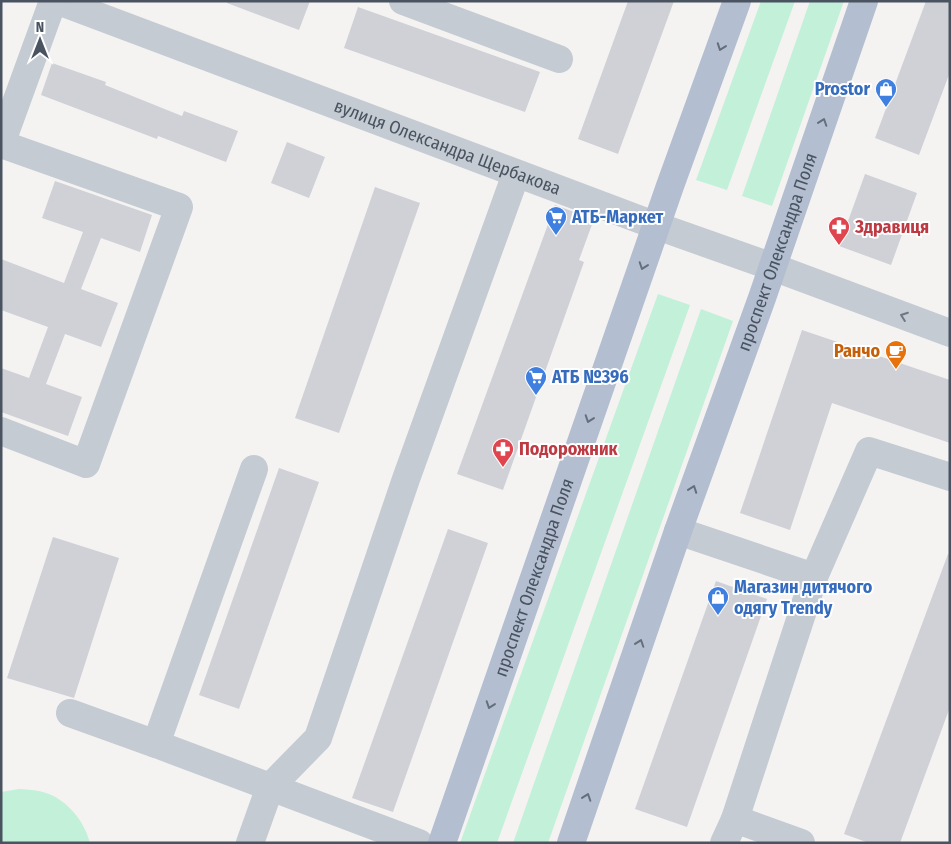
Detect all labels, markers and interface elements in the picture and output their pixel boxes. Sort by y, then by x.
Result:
north arrow [15,15,65,65]
text: N [36,19,44,36]
one-way arrow [717,42,727,51]
shop icon: Prostor [874,77,898,108]
place label: Prostor [815,78,870,100]
street label: вулиця Олександра Щербакова [331,95,564,200]
one-way arrow [817,118,827,126]
street label: проспект Олександра Поля [733,150,822,354]
supermarket icon: АТБ-Маркет [544,205,568,236]
place label: АТБ-Маркет [571,206,663,228]
pharmacy icon: Здравиця [827,215,851,246]
place label: Здравиця [854,216,929,238]
one-way arrow [638,261,648,270]
one-way arrow [900,312,909,322]
cafe icon: Ранчо [884,339,908,370]
place label: Ранчо [834,340,880,362]
supermarket icon: АТБ №396 [524,365,548,396]
place label: АТБ №396 [551,366,629,388]
one-way arrow [585,415,595,423]
pharmacy icon: Подорожник [491,437,515,468]
place label: Подорожник [519,438,619,460]
street label: проспект Олександра Поля [490,476,579,680]
one-way arrow [687,486,697,494]
place label: Магазин дитячого одягу Trendy [734,576,873,619]
shop icon: Магазин дитячого одягу Trendy [706,585,730,616]
one-way arrow [634,639,644,648]
one-way arrow [486,700,496,709]
one-way arrow [581,793,591,801]

